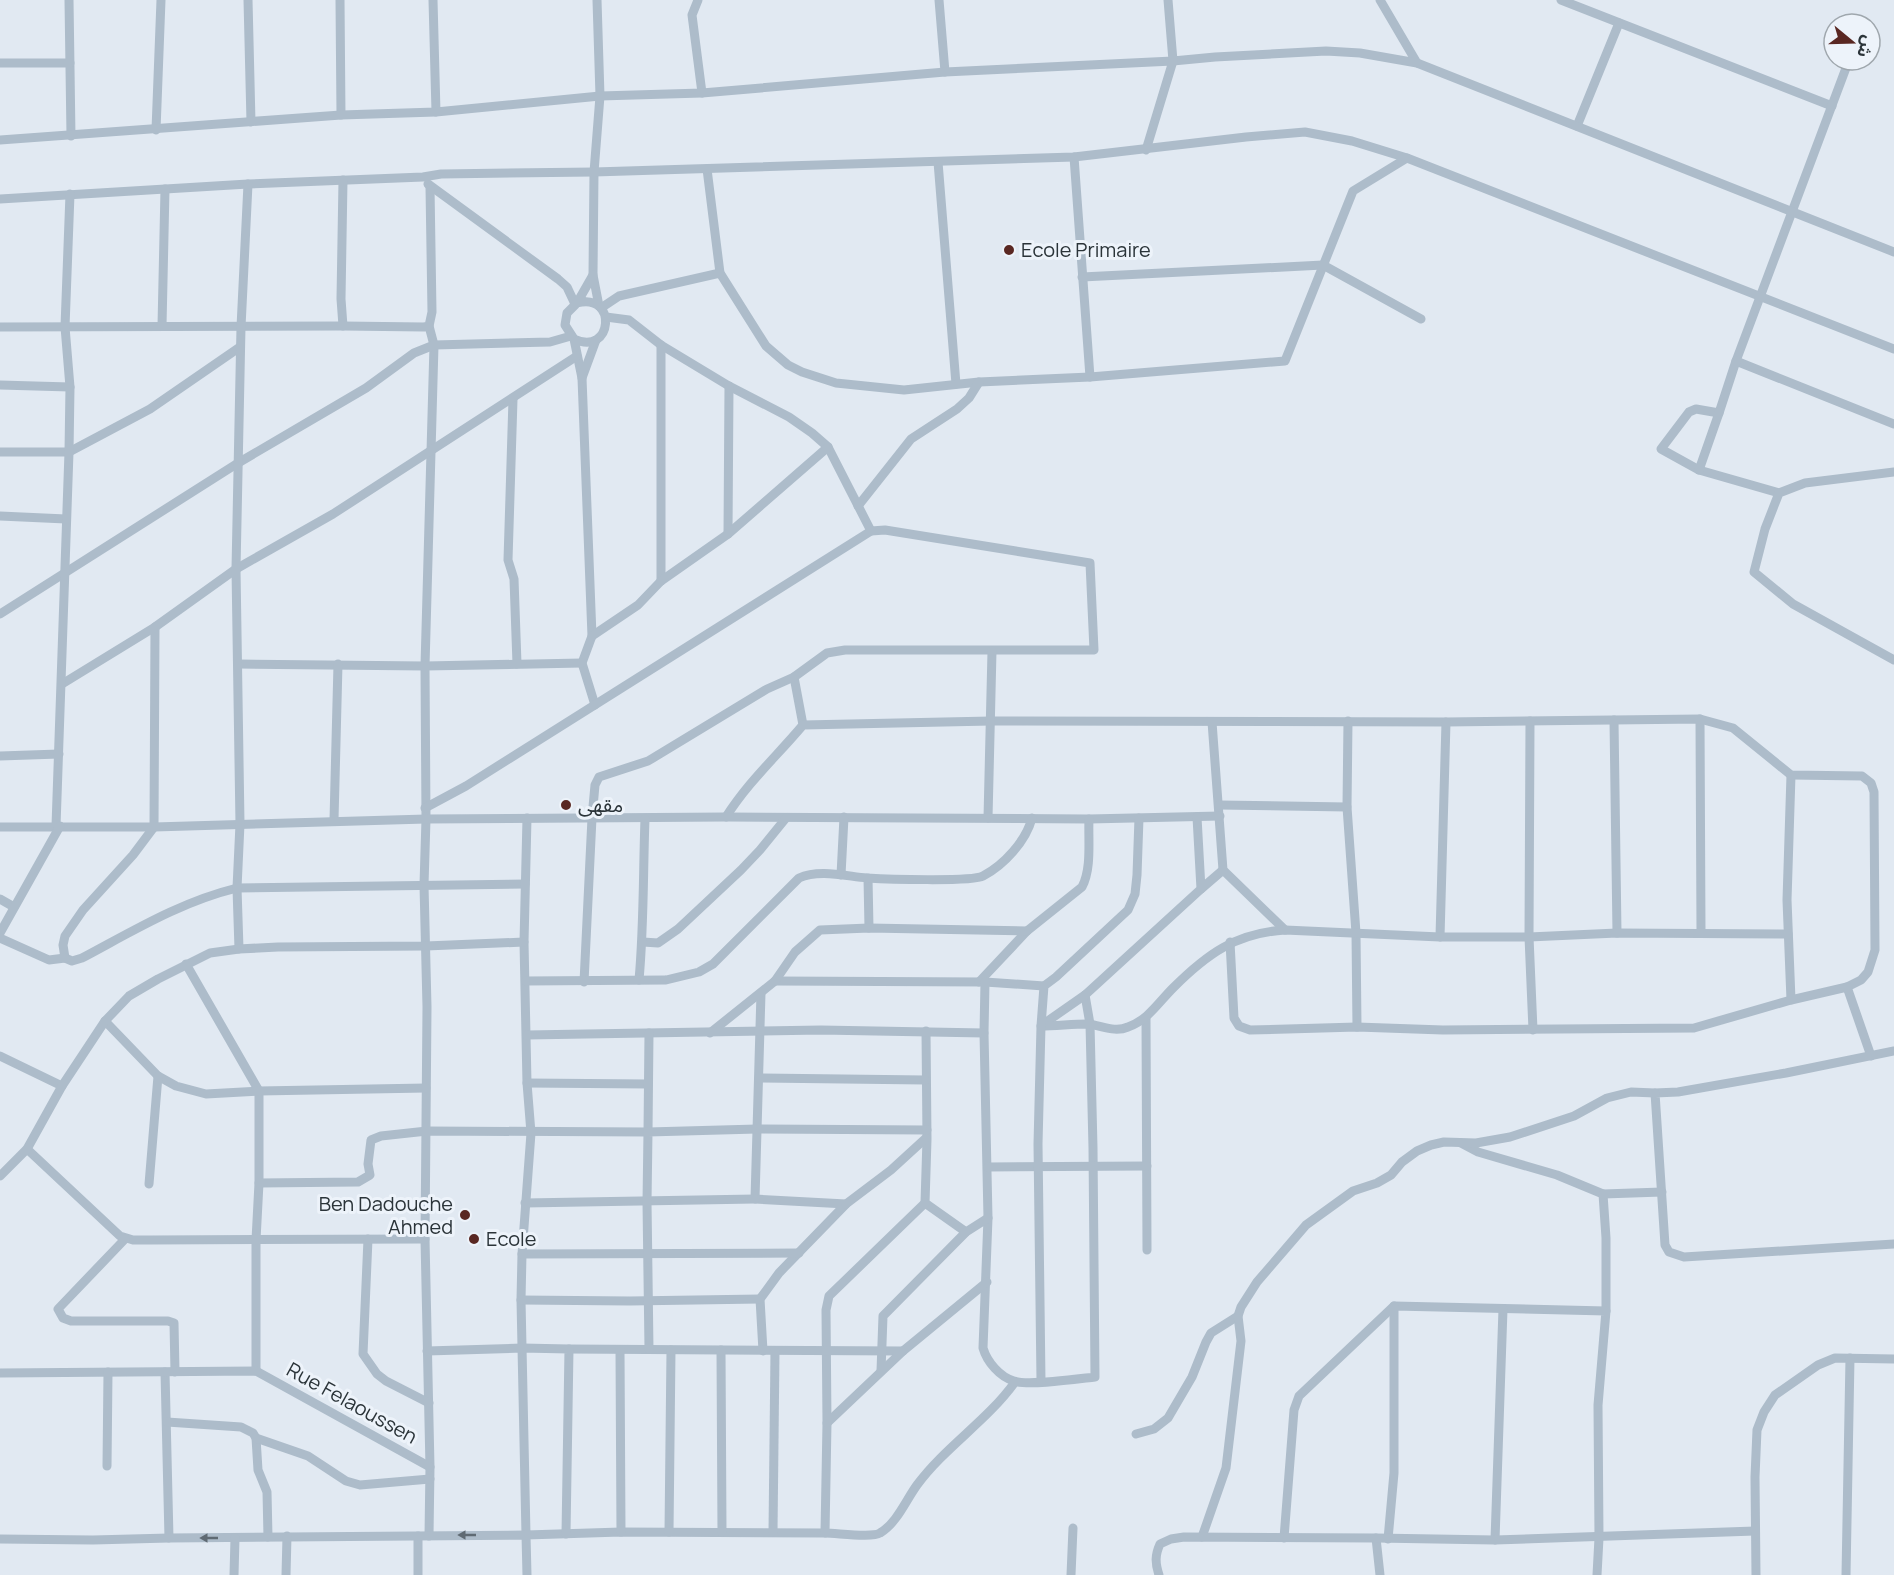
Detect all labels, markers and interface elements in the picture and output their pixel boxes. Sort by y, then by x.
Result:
north arrow [1822,12,1882,72]
text: ش [1852,33,1880,61]
place label: Ecole Primaire [1021,236,1151,263]
marker: Ecole Primaire [1002,243,1016,257]
place label: مقهى [578,791,623,818]
marker: مقهى [559,798,573,812]
place label: Ben Dadouche Ahmed [319,1190,453,1240]
marker: Ben Dadouche Ahmed [458,1208,472,1222]
place label: Ecole [486,1225,536,1252]
marker: Ecole [467,1232,481,1246]
street label: Rue Felaoussen [282,1356,422,1450]
one-way arrow [458,1530,477,1540]
one-way arrow [200,1533,219,1543]

